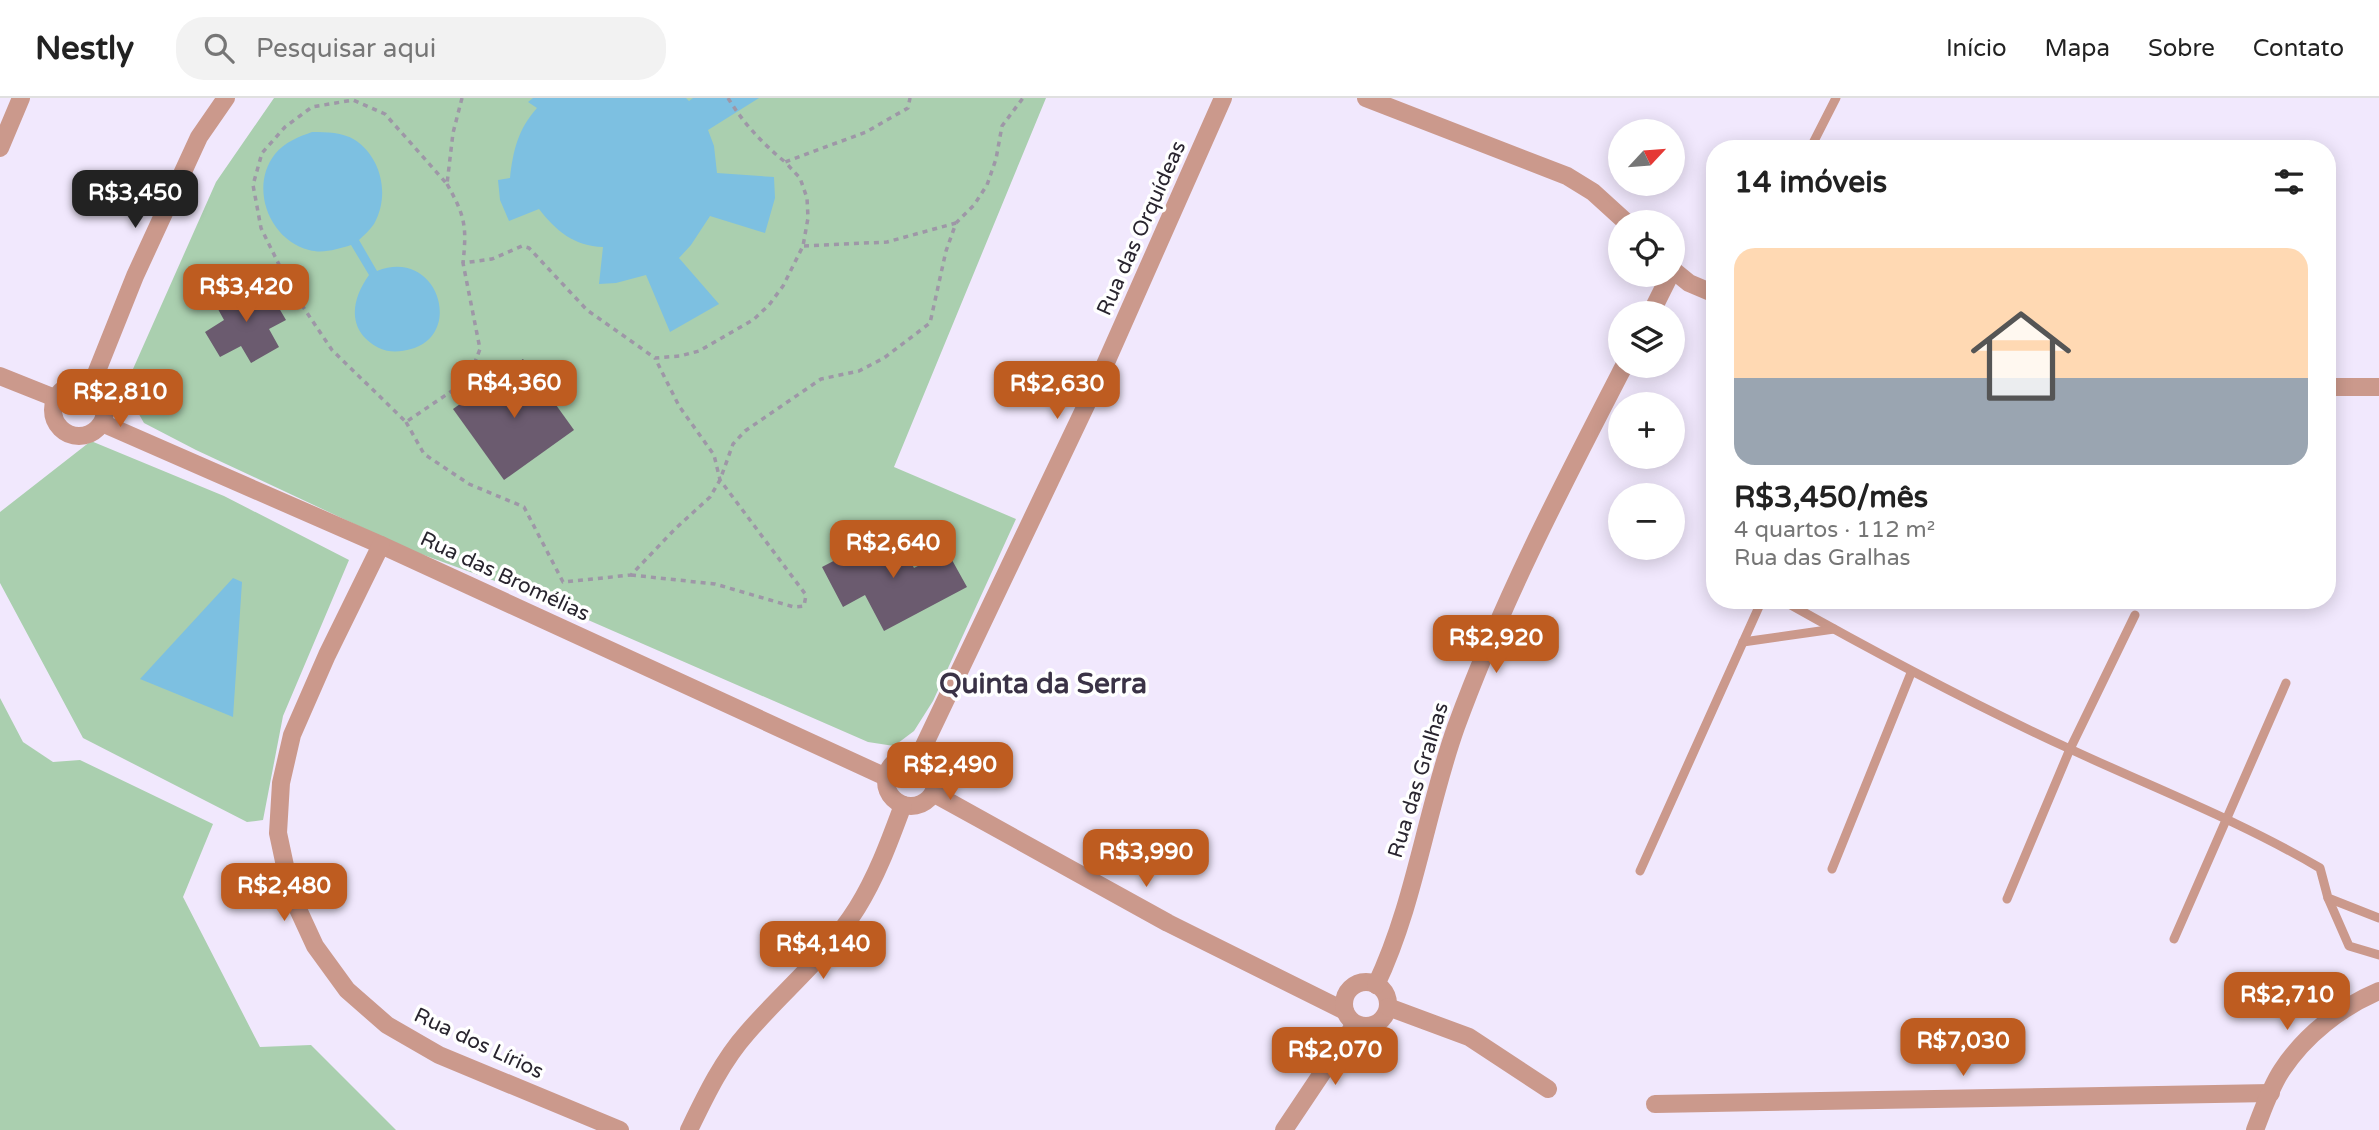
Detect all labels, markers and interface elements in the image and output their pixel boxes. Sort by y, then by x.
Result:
search box [176,17,666,80]
text: Nestly [35,29,134,68]
icon: search [200,29,238,67]
text: Pesquisar aqui [256,33,436,64]
text: Início [1946,34,2007,63]
text: Mapa [2045,34,2110,63]
text: Sobre [2148,34,2215,63]
text: Contato [2253,34,2344,63]
north arrow [1608,119,1685,196]
map controls [1608,119,1685,560]
street label: Rua das Orquídeas [1092,137,1191,319]
icon: filters [2270,163,2308,201]
text: 14 imóveis [1734,164,1887,201]
pin: R$3,450 [70,170,200,230]
text: R$3,450 [88,179,182,207]
button: locate [1608,210,1685,287]
pin: R$3,420 [181,264,311,324]
text: R$3,420 [199,273,293,301]
icon: home [1958,293,2084,419]
button: layers [1608,301,1685,378]
pin: R$4,360 [449,360,579,420]
pin: R$2,630 [992,362,1122,421]
text: R$4,360 [467,369,561,397]
pin: R$2,810 [55,370,185,429]
text: R$2,630 [1010,370,1104,398]
text: R$2,810 [73,378,167,406]
button: + [1608,392,1685,469]
text: R$3,450/mês [1734,479,1928,516]
button: − [1608,483,1685,560]
text: 4 quartos · 112 m² [1734,516,1935,544]
pin: R$2,640 [828,520,958,580]
street label: Rua das Bromélias [416,526,593,627]
text: R$2,640 [846,529,940,557]
text: Rua das Gralhas [1734,544,1911,572]
pin: R$2,920 [1431,616,1561,675]
text: R$2,920 [1449,624,1543,652]
district label: Quinta da Serra [939,667,1147,701]
street label: Rua das Gralhas [1383,699,1454,861]
pin: R$2,490 [885,742,1015,802]
text: R$2,490 [903,751,997,779]
pin: R$3,990 [1081,830,1211,889]
text: R$3,990 [1099,838,1193,866]
pin: R$2,480 [219,864,349,923]
text: R$2,480 [237,872,331,900]
pin: R$4,140 [758,922,888,981]
text: R$4,140 [776,930,870,958]
pin: R$2,710 [2222,972,2352,1032]
text: R$2,710 [2240,981,2334,1009]
street label: Rua dos Lírios [410,1003,548,1084]
pin: R$7,030 [1898,1018,2028,1078]
text: R$7,030 [1916,1027,2010,1055]
pin: R$2,070 [1270,1028,1400,1087]
text: R$2,070 [1288,1036,1382,1064]

